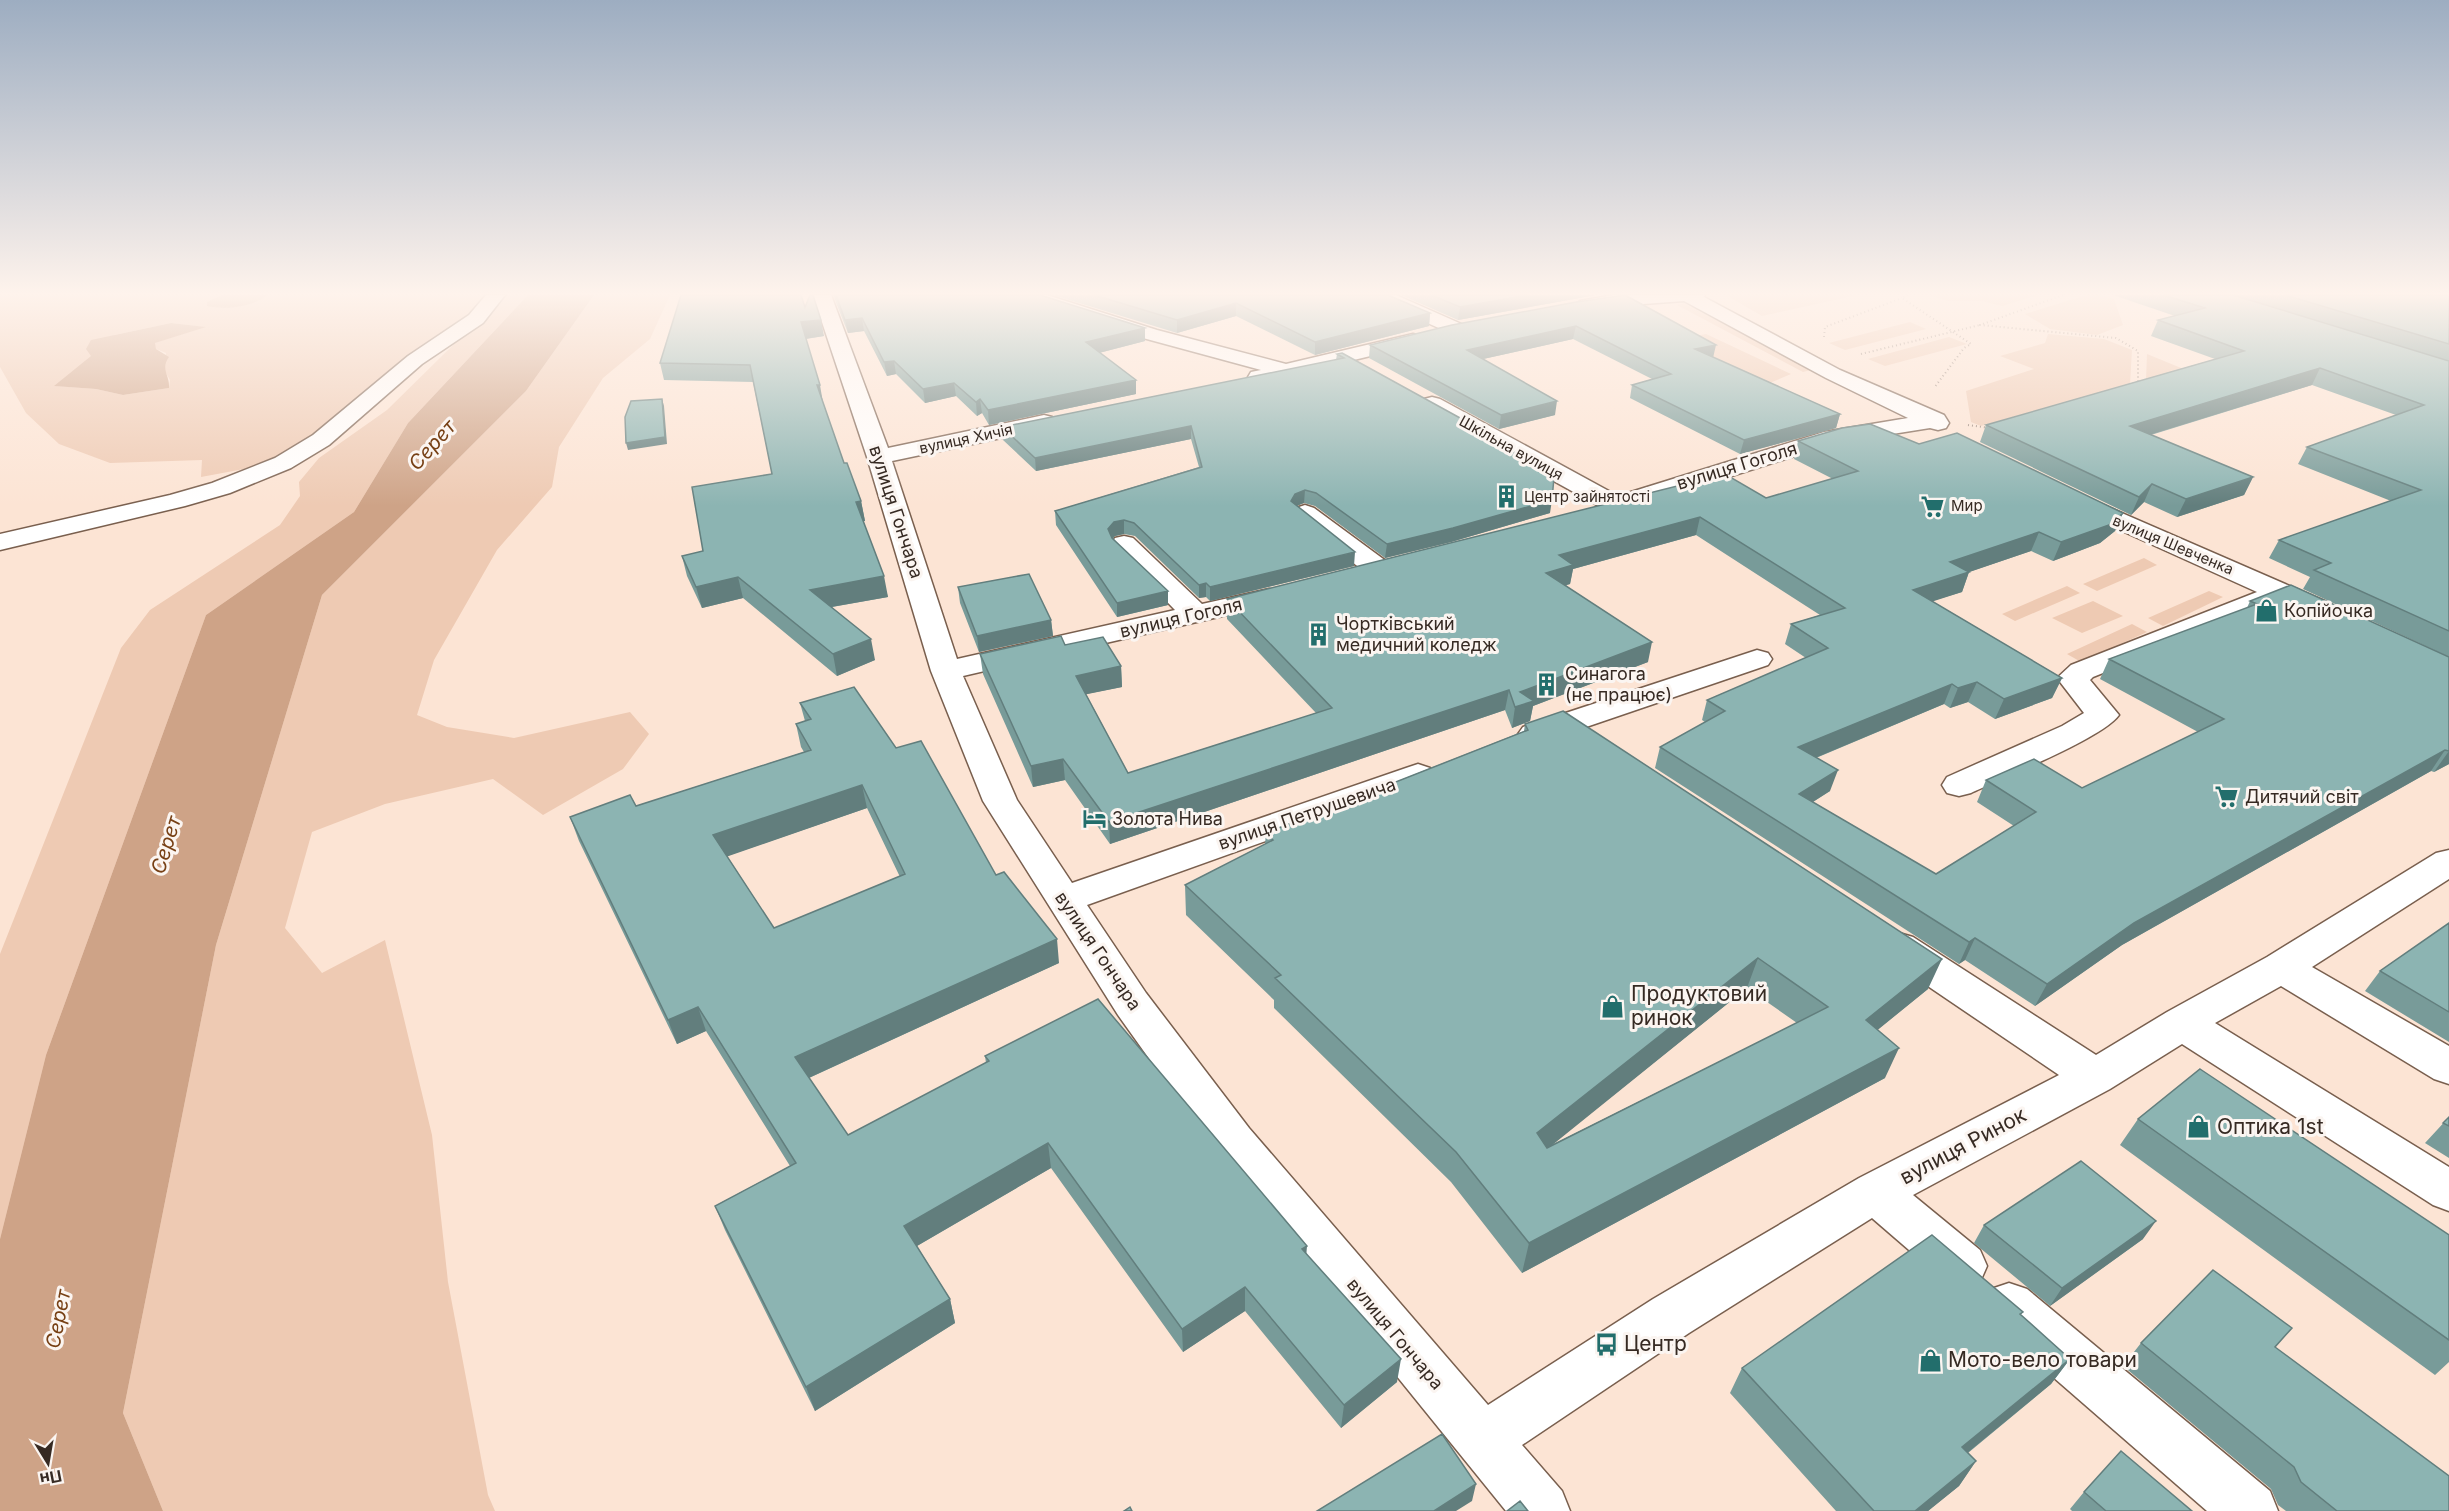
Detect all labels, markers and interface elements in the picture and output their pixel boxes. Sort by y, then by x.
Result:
street label: Шкільна вулиця [1456,411,1566,484]
water label: Серет [403,414,462,475]
street label: вулиця Хичія [917,419,1014,458]
street label: вулиця Гоголя [1674,437,1800,494]
street label: вулиця Гончара [865,443,928,581]
building icon: Центр зайнятості [1493,484,1519,510]
place label: Центр зайнятості [1524,487,1650,506]
supermarket icon: Мир [1920,493,1946,519]
place label: Мир [1951,496,1983,515]
street label: вулиця Шевченка [2110,510,2237,579]
street label: вулиця Гоголя [1118,593,1244,642]
shop icon: Копійочка [2253,598,2279,624]
place label: Копійочка [2284,600,2373,621]
place label: Чортківський медичний коледж [1336,613,1497,655]
building icon: Чортківський медичний коледж [1305,621,1331,647]
place label: Синагога (не працює) [1565,663,1672,705]
building icon: Синагога (не працює) [1534,671,1560,697]
street label: вулиця Петрушевича [1215,773,1398,854]
supermarket icon: Дитячий світ [2214,784,2240,810]
place label: Дитячий світ [2245,786,2359,807]
hotel icon: Золота Нива [1081,806,1107,832]
place label: Золота Нива [1112,808,1223,829]
water label: Серет [146,812,187,877]
street label: вулиця Гончара [1051,887,1146,1014]
place label: Продуктовий ринок [1631,981,1767,1030]
shop icon: Продуктовий ринок [1600,993,1626,1019]
street label: вулиця Ринок [1895,1101,2031,1189]
shop icon: Оптика 1st [2186,1114,2212,1140]
place label: Оптика 1st [2217,1114,2324,1139]
street label: вулиця Гончара [1343,1274,1448,1393]
water label: Серет [41,1286,76,1350]
bus stop icon: Центр [1593,1331,1619,1357]
place label: Центр [1624,1331,1687,1356]
shop icon: Мото-вело товари [1917,1347,1943,1373]
place label: Мото-вело товари [1948,1347,2137,1372]
north arrow [18,1433,78,1493]
text: Пн [38,1466,64,1490]

